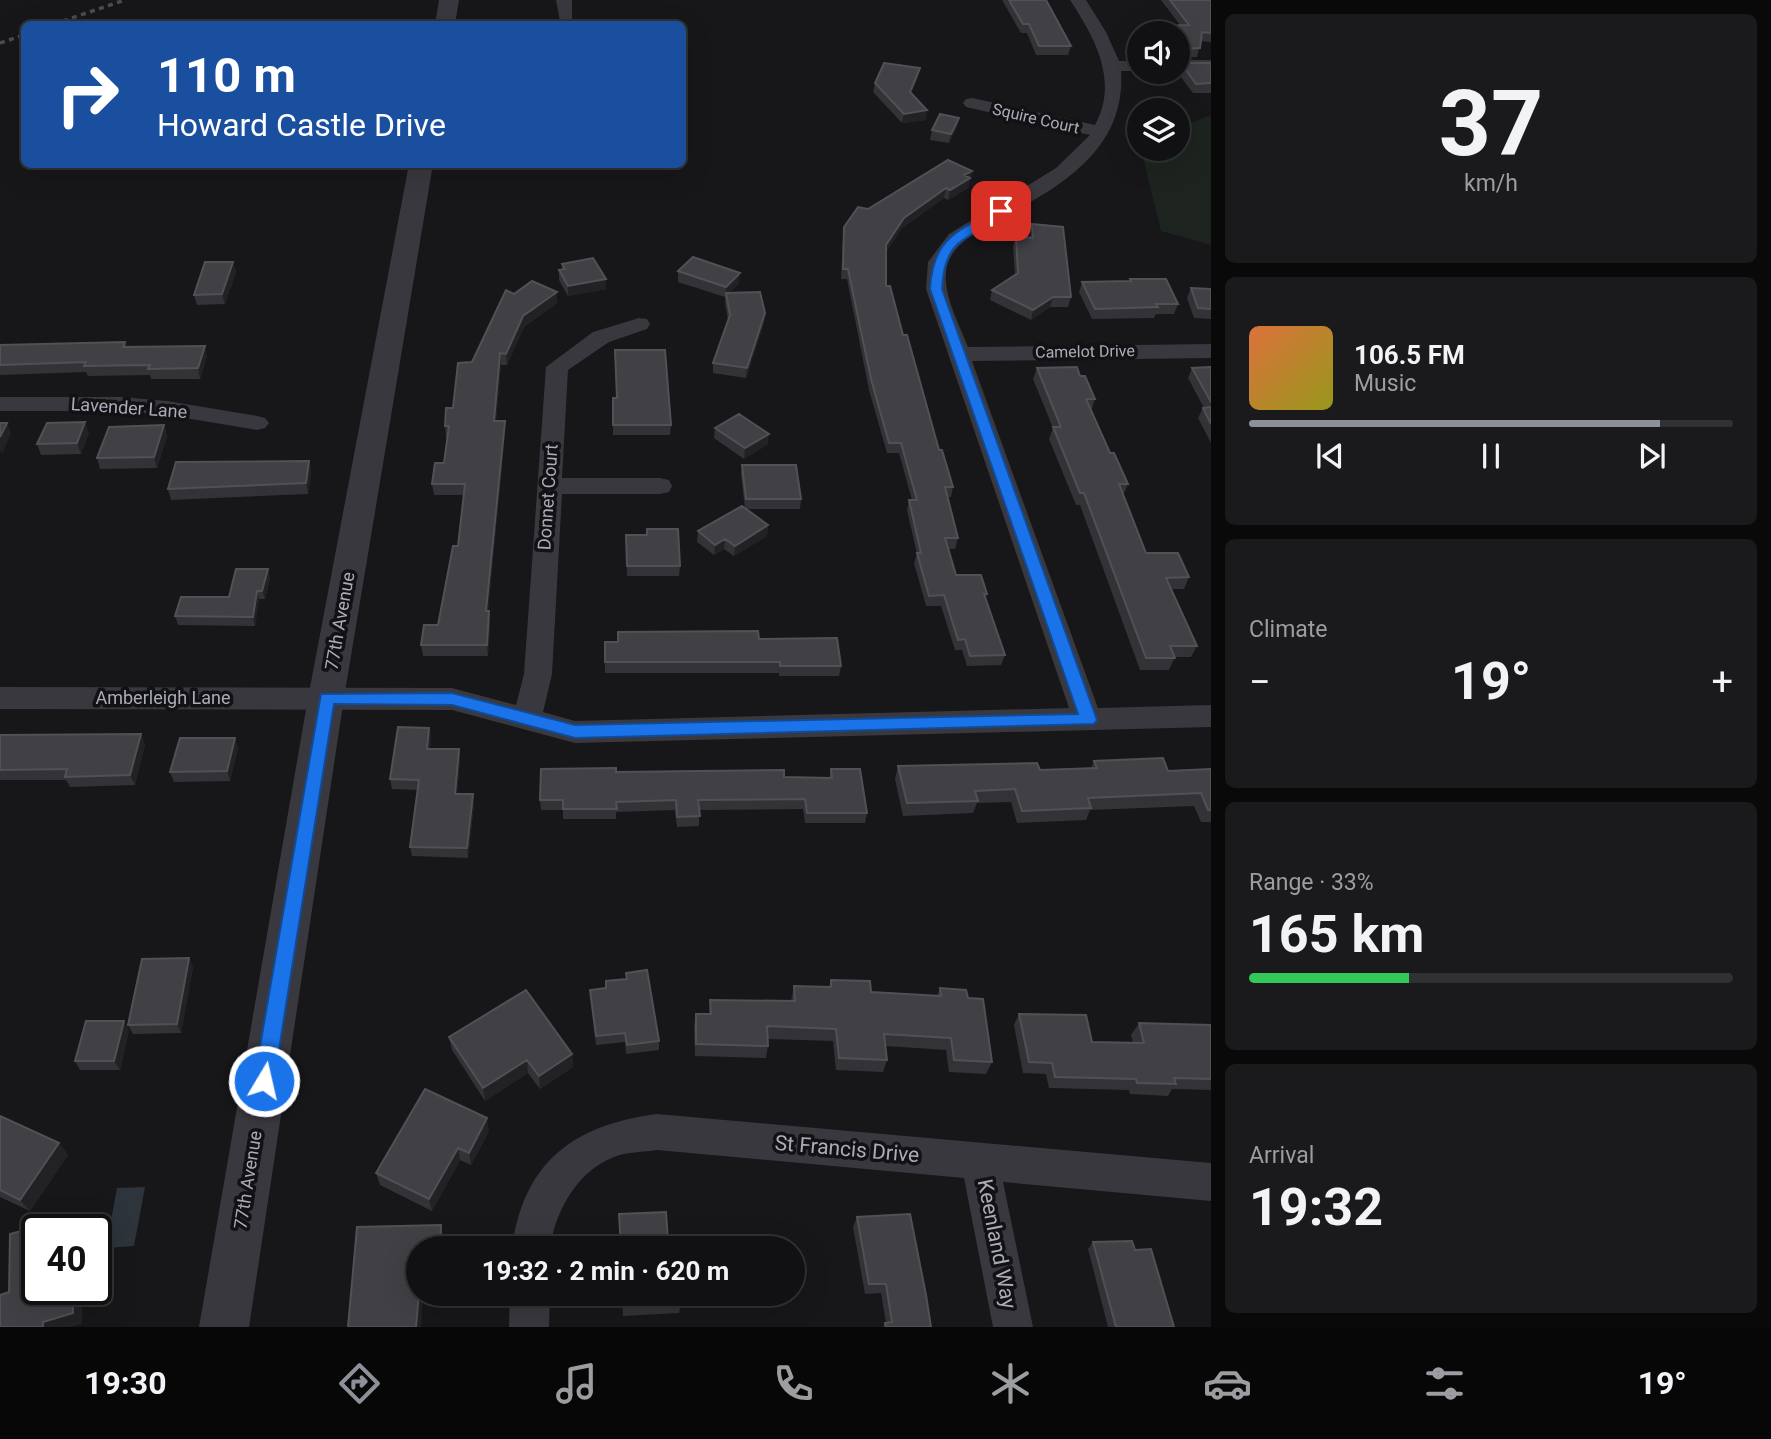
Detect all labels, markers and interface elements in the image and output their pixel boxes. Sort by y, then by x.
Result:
map controls [1127,21,1190,161]
button: sound [1127,21,1190,84]
text: 110 m [157,47,296,104]
icon: right [42,49,133,140]
text: 37 [1439,71,1543,177]
button: layers [1127,98,1190,161]
street label: Squire Court [991,99,1081,138]
text: Howard Castle Drive [157,106,446,144]
text: km/h [1464,170,1518,197]
pin [971,181,1031,241]
icon: arrive [982,192,1020,230]
text: 106.5 FM [1354,340,1465,370]
street label: Camelot Drive [1035,341,1135,362]
text: Music [1354,370,1416,397]
street label: Lavender Lane [70,393,188,422]
icon: previous [1311,437,1349,475]
icon: pause [1472,437,1510,475]
icon: next [1633,437,1671,475]
street label: Donnet Court [533,443,562,551]
street label: 77th Avenue [321,570,358,672]
text: Climate [1249,616,1328,643]
text: 19° [1451,651,1531,712]
text: − [1249,660,1271,704]
text: + [1711,660,1733,704]
street label: Amberleigh Lane [95,687,231,708]
text: Range · 33% [1249,869,1374,896]
text: 165 km [1249,904,1424,965]
position arrow [227,1044,301,1118]
street label: 77th Avenue [229,1129,266,1231]
street label: St Francis Drive [774,1131,920,1167]
text: Arrival [1249,1142,1314,1169]
street label: Keenland Way [973,1177,1021,1311]
text: 19:32 [1249,1177,1383,1238]
speed limit sign: 40 [21,1214,112,1305]
text: 19:32 · 2 min · 620 m [482,1256,729,1286]
icon: directions [335,1359,384,1408]
icon: music [552,1359,601,1408]
icon: phone [769,1359,818,1408]
icon: climate [986,1359,1035,1408]
icon: car [1203,1359,1252,1408]
icon: filters [1420,1359,1469,1408]
text: 19:30 [84,1364,167,1402]
text: 19° [1638,1364,1687,1402]

